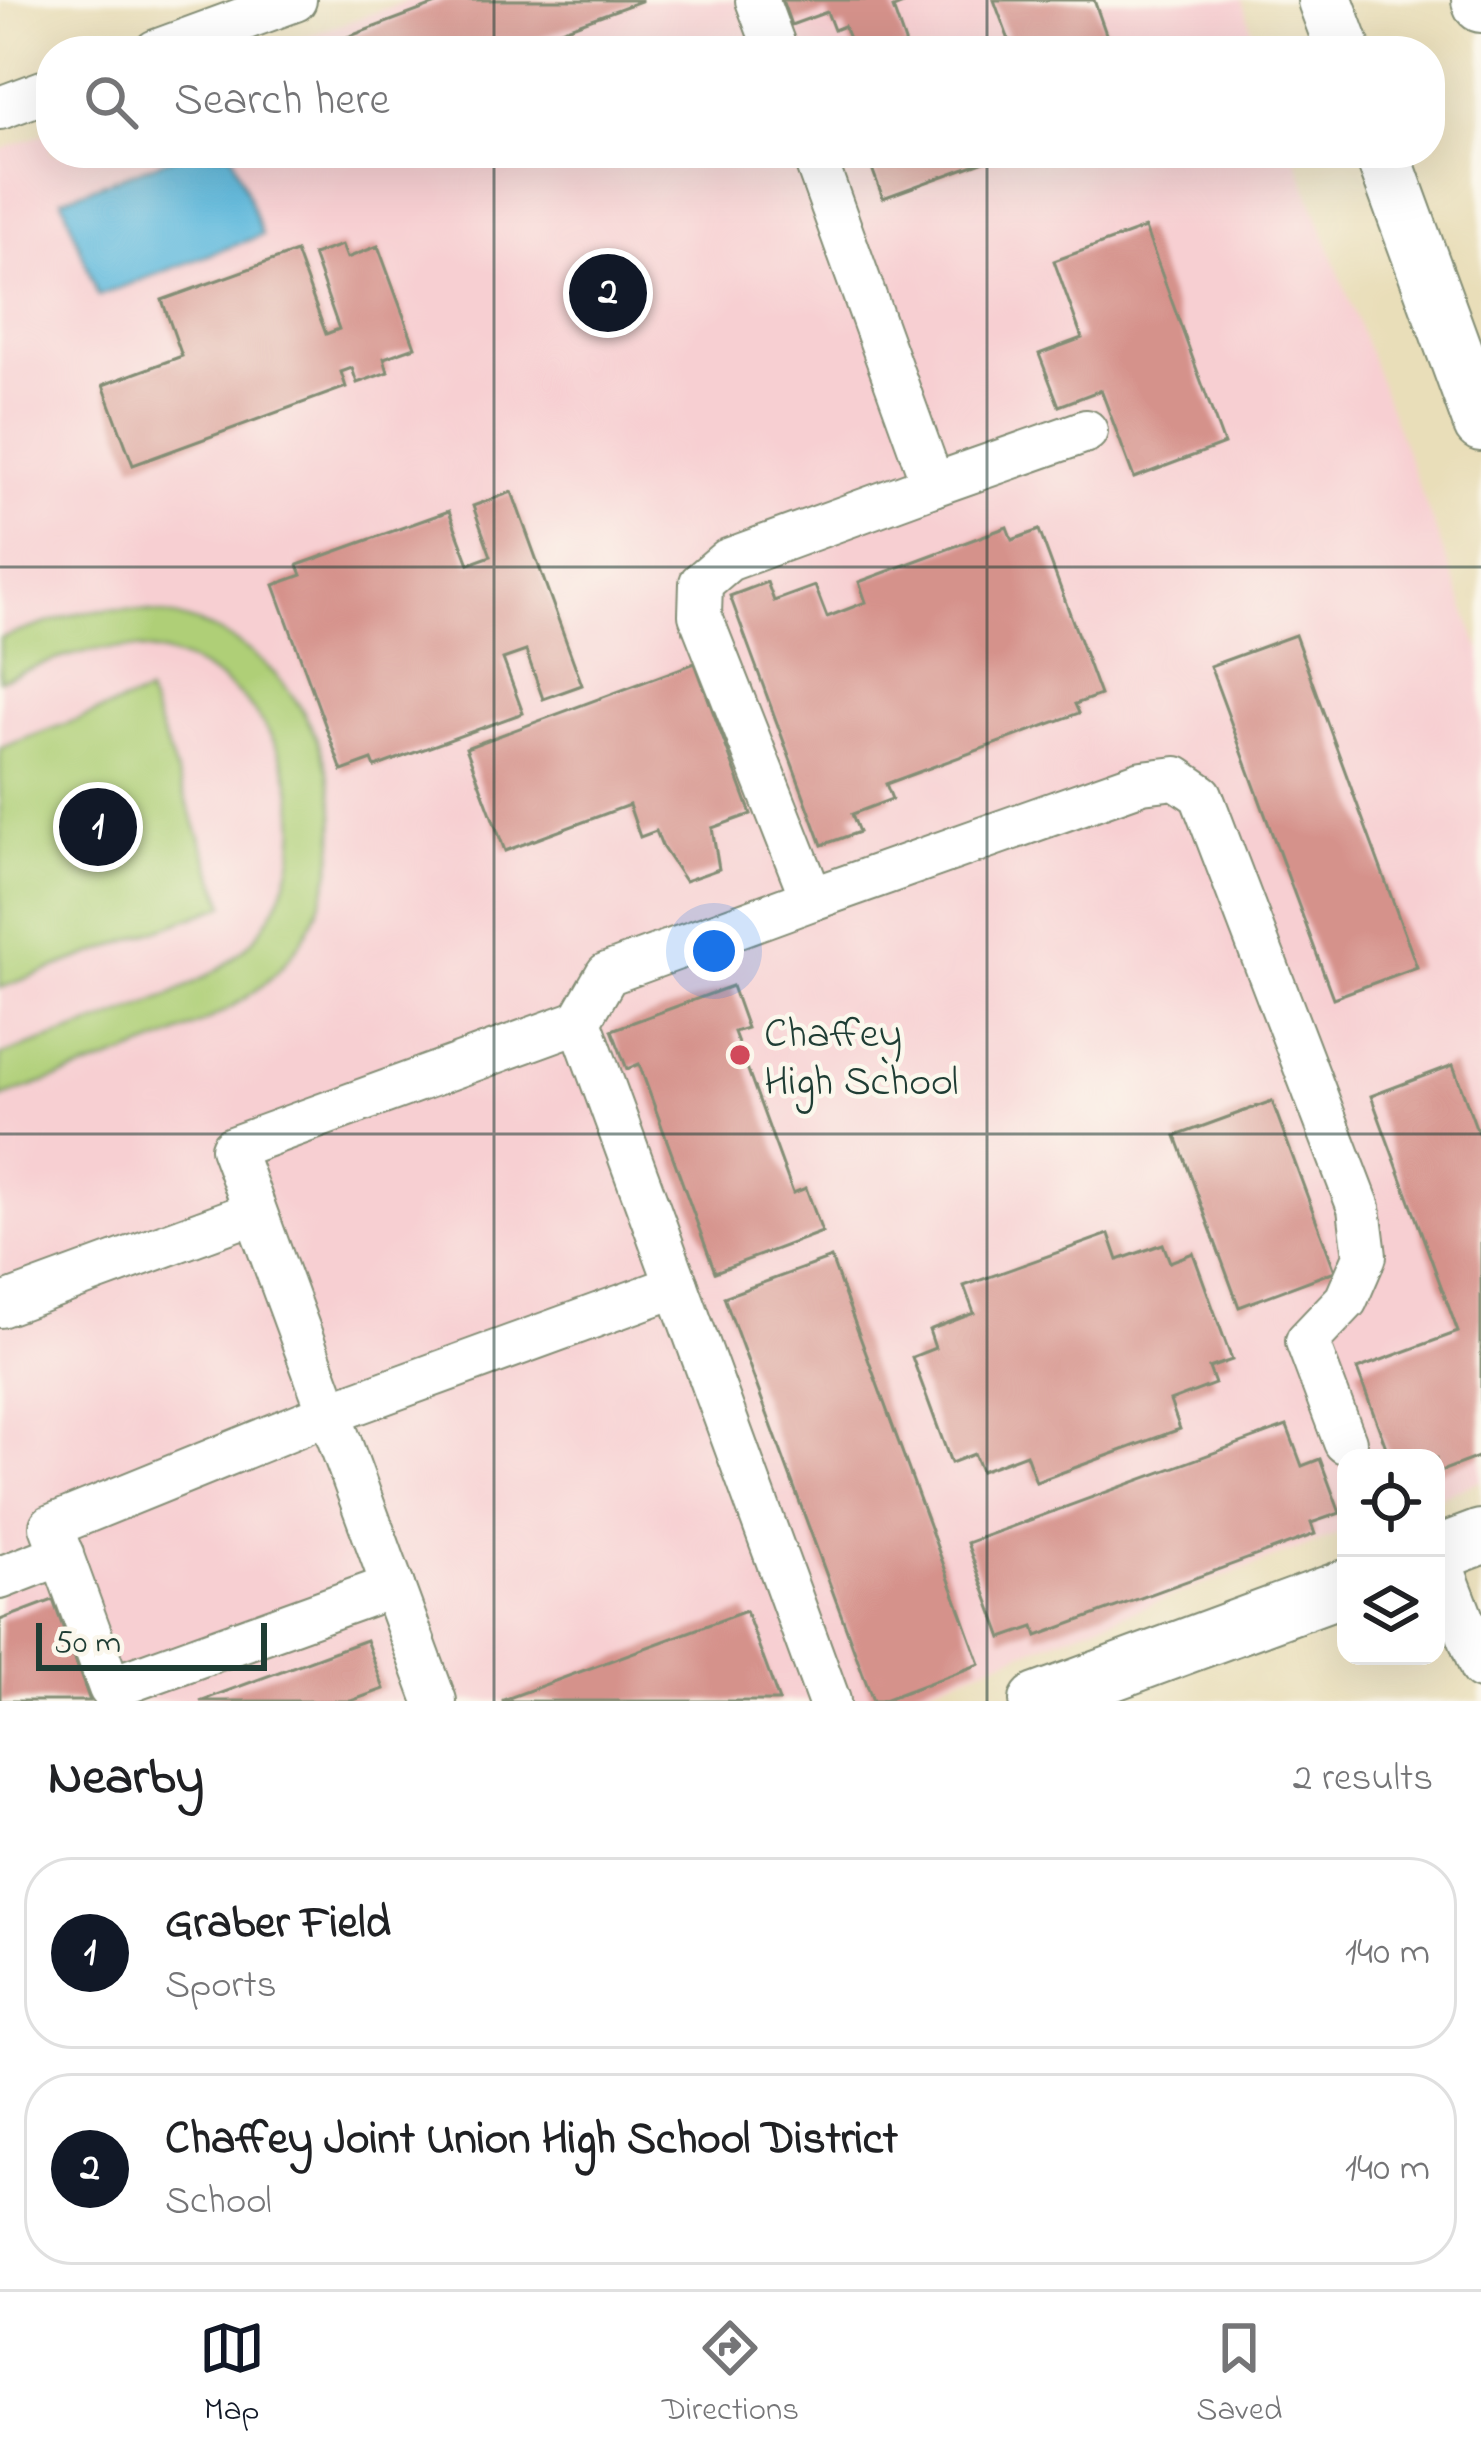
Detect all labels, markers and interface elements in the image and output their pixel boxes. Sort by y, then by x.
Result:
search box [36,36,1445,168]
icon: search [78,69,144,135]
text: Search here [174,69,390,135]
pin: 2 [569,248,647,338]
pin: 1 [59,782,137,872]
your location [684,921,744,981]
place label: Chaffey High School [764,1005,959,1114]
marker: Chaffey High School [727,1042,753,1068]
map controls [1337,1449,1445,1665]
button: locate [1337,1449,1445,1557]
button: layers [1337,1557,1445,1665]
scale bar [36,1617,267,1670]
text: 50 m [54,1620,121,1668]
text: Nearby [48,1742,204,1817]
text: 2 results [1293,1751,1433,1808]
text: Graber Field [165,1892,391,1958]
text: 1 [84,1925,96,1982]
text: 140 m [1345,1925,1430,1982]
text: Sports [165,1958,277,2015]
text: Chaffey Joint Union High School District [165,2108,898,2174]
text: 2 [80,2141,100,2198]
text: 140 m [1345,2141,1430,2198]
text: School [165,2174,272,2231]
tab: Map [199,2315,265,2435]
tab: Directions [662,2315,799,2435]
tab: Saved [1196,2315,1282,2435]

